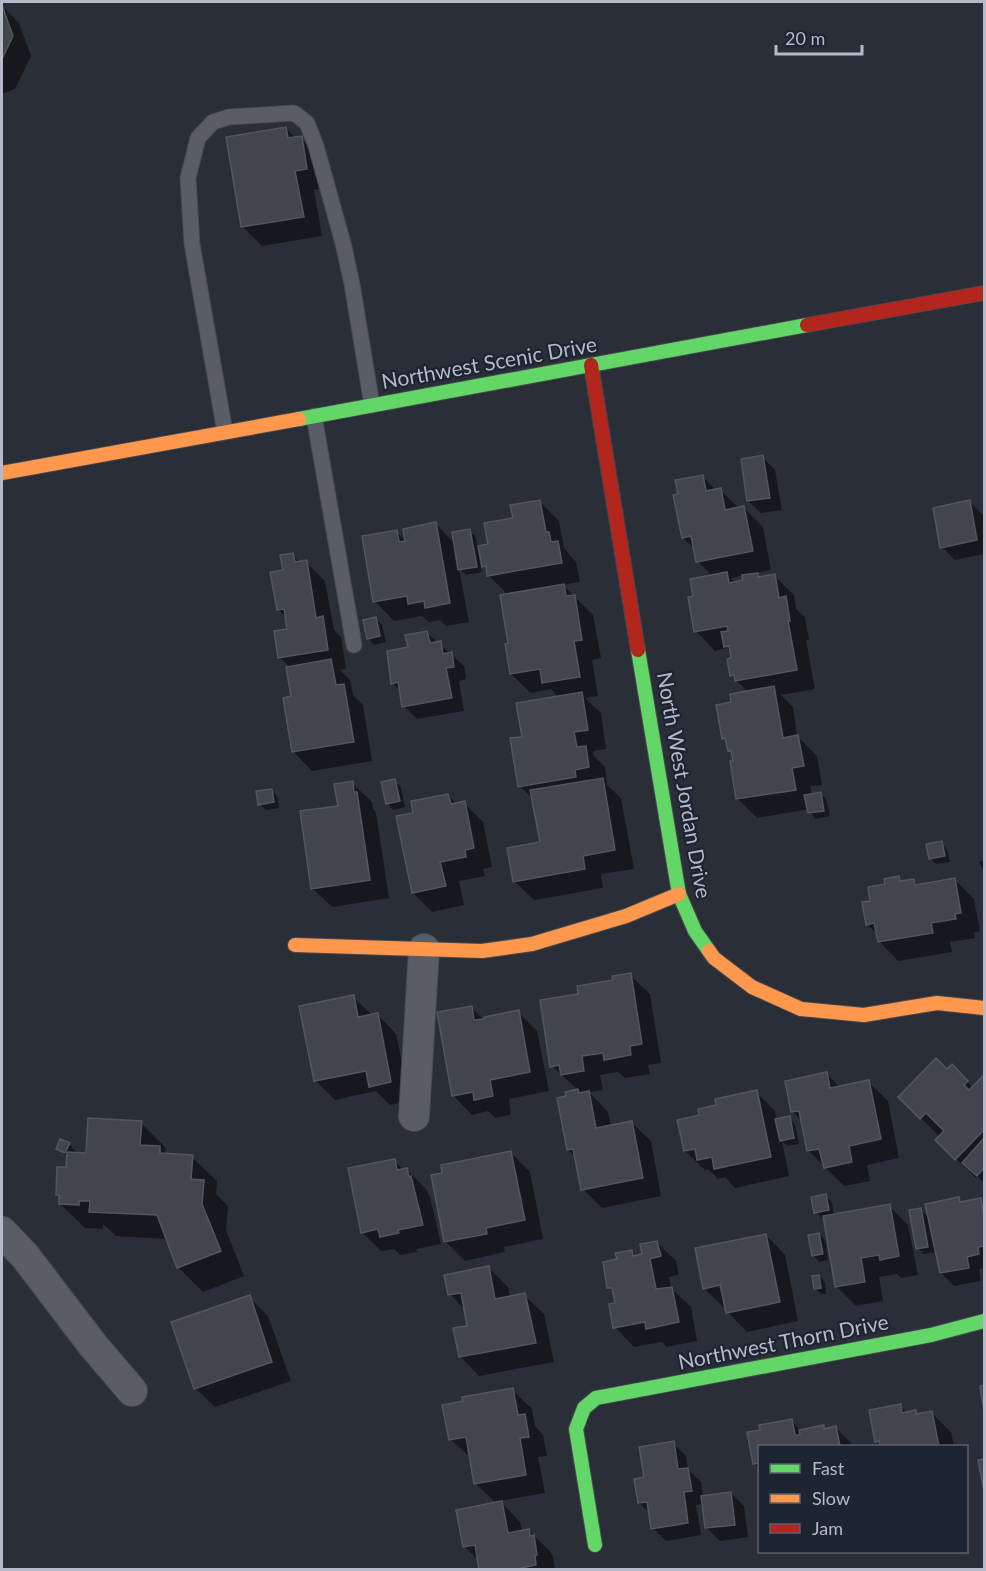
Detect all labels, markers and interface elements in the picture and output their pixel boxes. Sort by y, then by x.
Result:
scale bar [776,18,862,56]
text: 20 m [785,27,825,49]
street label: Northwest Scenic Drive [379,331,599,393]
street label: North West Jordan Drive [653,670,717,900]
street label: Northwest Thorn Drive [676,1308,890,1374]
legend [758,1445,968,1553]
text: Fast [812,1457,845,1479]
text: Slow [812,1487,850,1509]
text: Jam [812,1517,843,1539]

